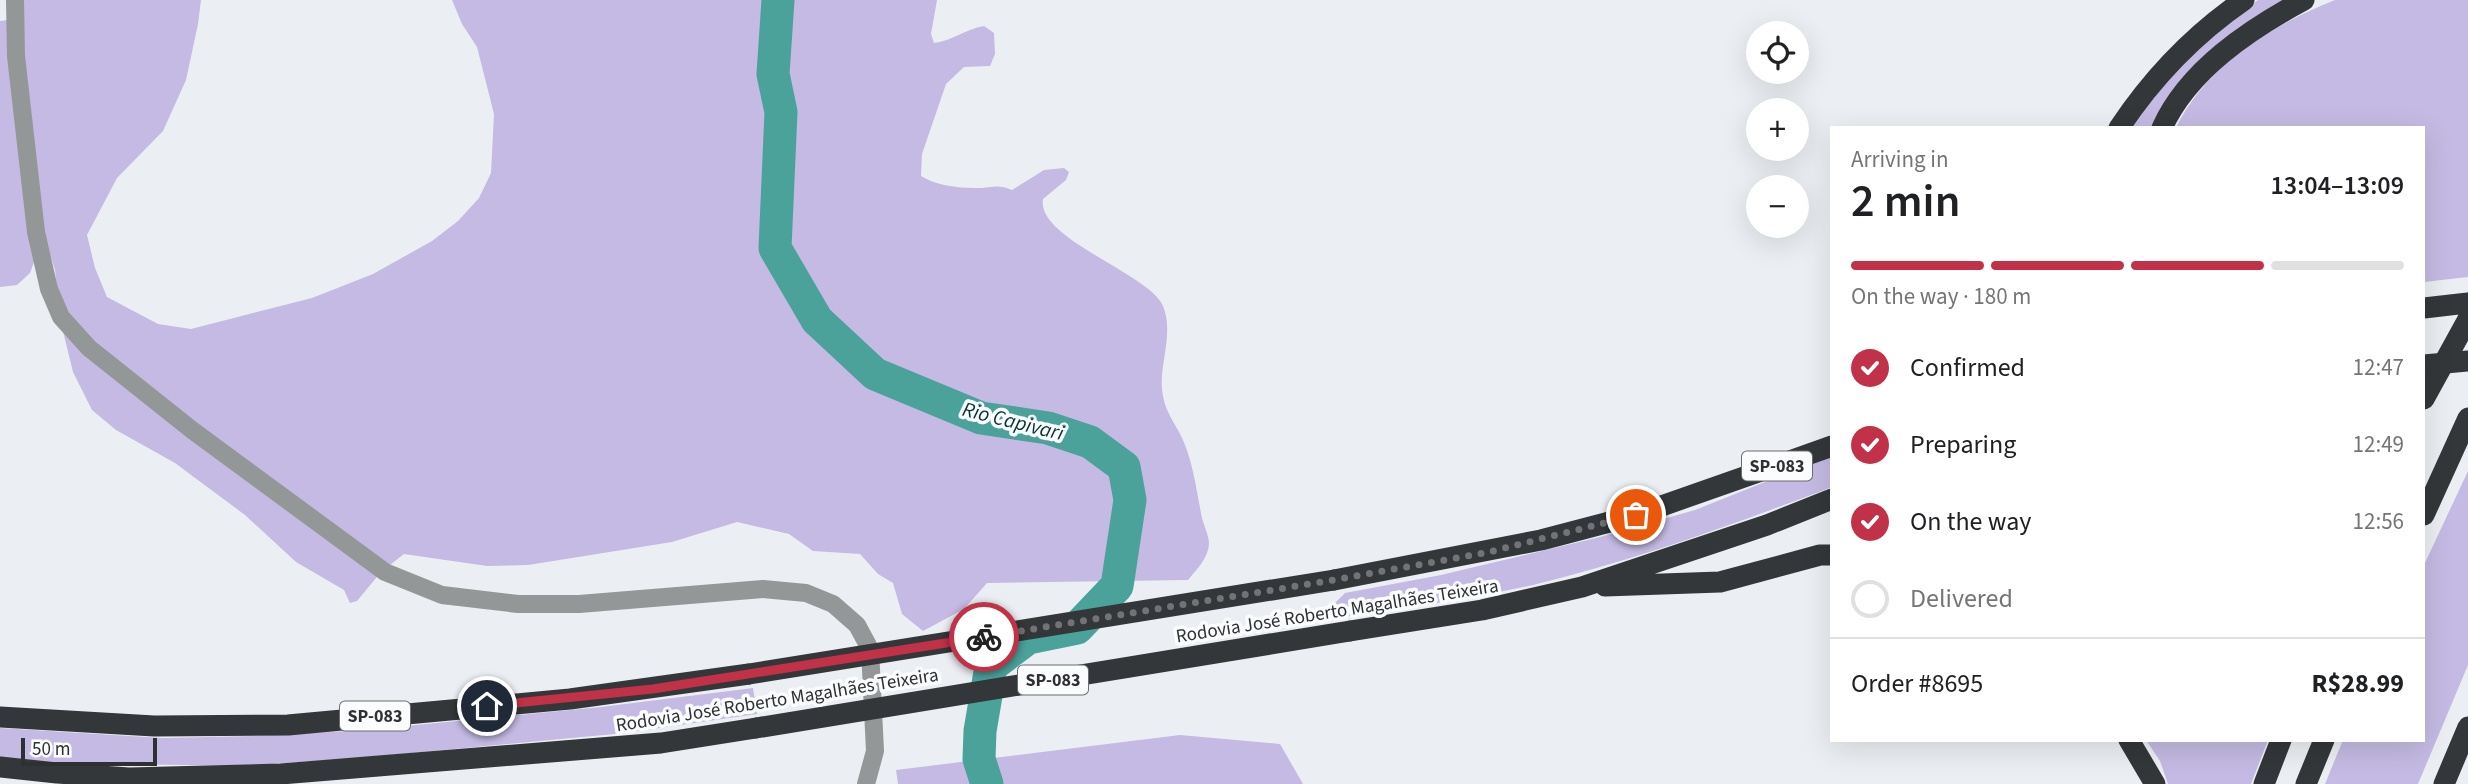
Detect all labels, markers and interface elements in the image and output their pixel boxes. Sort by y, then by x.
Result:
map controls [1746,21,1809,238]
button: locate [1746,21,1809,84]
button: + [1746,98,1809,161]
text: Arriving in [1851,143,1949,176]
text: 13:04–13:09 [2271,167,2404,204]
text: 2 min [1851,169,1960,234]
button: − [1746,175,1809,238]
text: On the way · 180 m [1851,280,2031,313]
icon: check [1851,349,1889,387]
text: Confirmed [1910,349,2025,386]
text: 12:47 [2353,351,2404,384]
water label: Rio Capivari [959,394,1068,448]
icon: check [1851,426,1889,464]
text: Preparing [1910,426,2016,463]
text: 12:49 [2353,428,2404,461]
road number: SP-083 [1742,452,1812,480]
pin [1606,485,1666,545]
icon: bag [1617,496,1655,534]
icon: check [1851,503,1889,541]
text: On the way [1910,503,2031,540]
text: 12:56 [2353,505,2404,538]
street label: Rodovia José Roberto Magalhães Teixeira [1174,573,1500,650]
text: Delivered [1910,580,2013,617]
courier [949,602,1019,672]
icon: bike [965,618,1003,656]
street label: Rodovia José Roberto Magalhães Teixeira [614,662,940,739]
text: Order #8695 [1851,665,1983,702]
text: R$28.99 [2312,665,2404,702]
road number: SP-083 [1018,666,1088,694]
pin [457,676,517,736]
icon: home [468,687,506,725]
road number: SP-083 [340,702,410,730]
scale bar [21,735,158,767]
text: 50 m [32,736,70,763]

